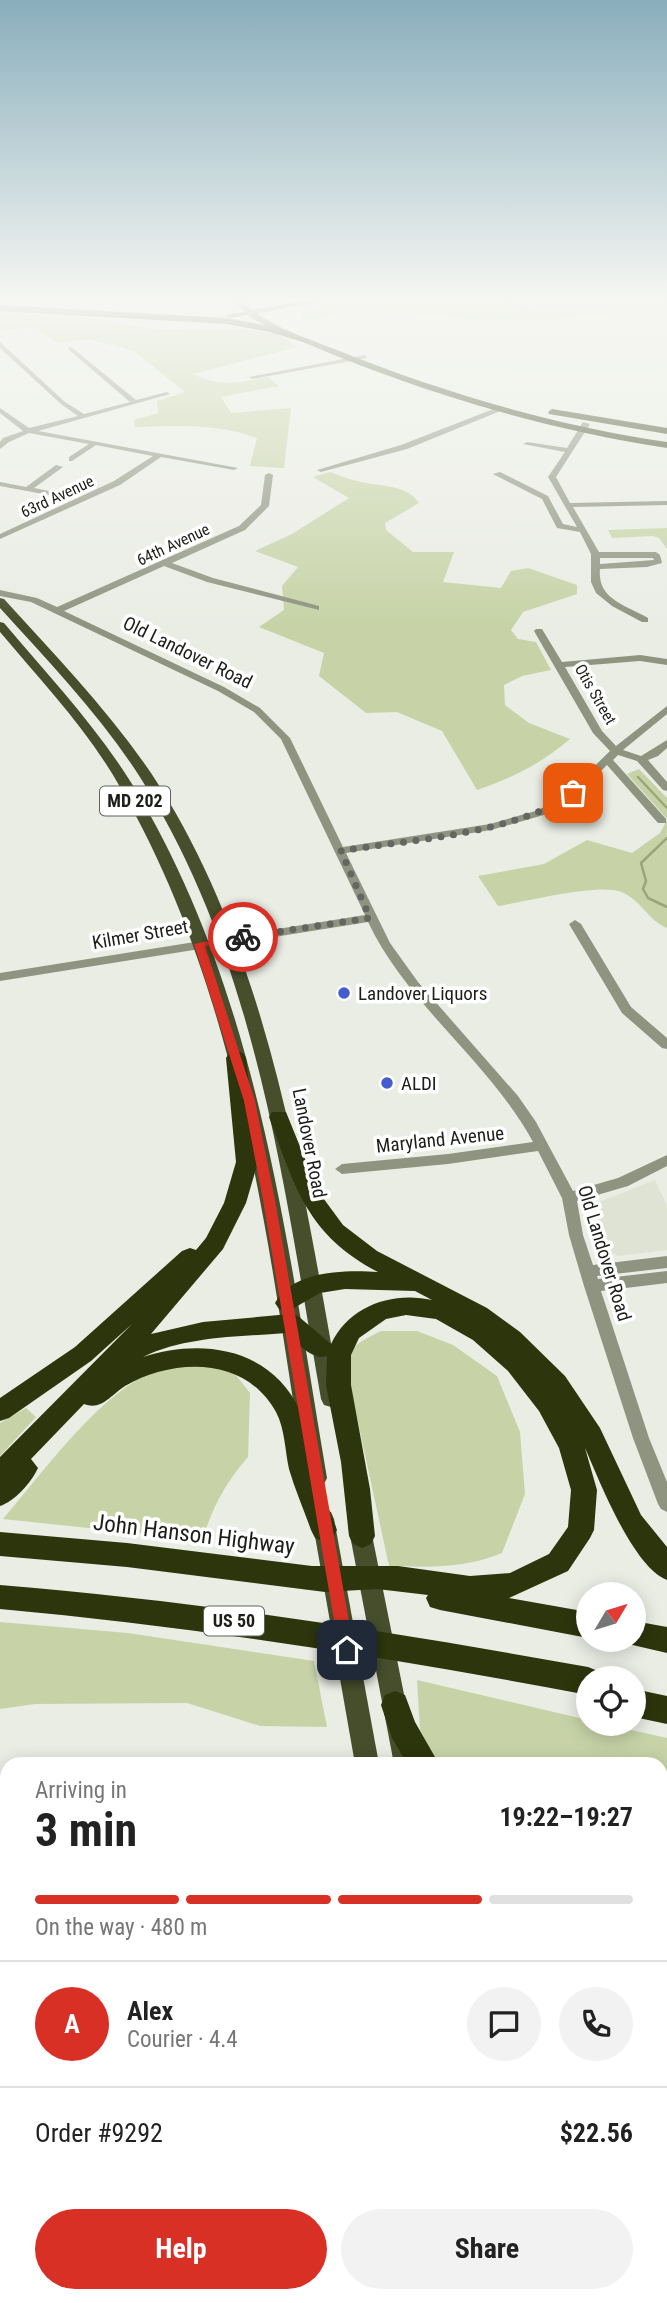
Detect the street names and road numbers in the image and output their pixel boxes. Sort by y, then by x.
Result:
street label: 63rd Avenue [18,471,97,522]
street label: 64th Avenue [134,519,213,570]
street label: Old Landover Road [119,611,256,694]
street label: Otis Street [571,661,621,728]
road number: MD 202 [100,786,170,816]
street label: Kilmer Street [90,915,190,954]
street label: Landover Road [288,1086,331,1200]
street label: Maryland Avenue [375,1121,505,1158]
street label: Old Landover Road [573,1182,636,1324]
street label: John Hanson Highway [92,1509,296,1560]
road number: US 50 [204,1606,264,1636]

